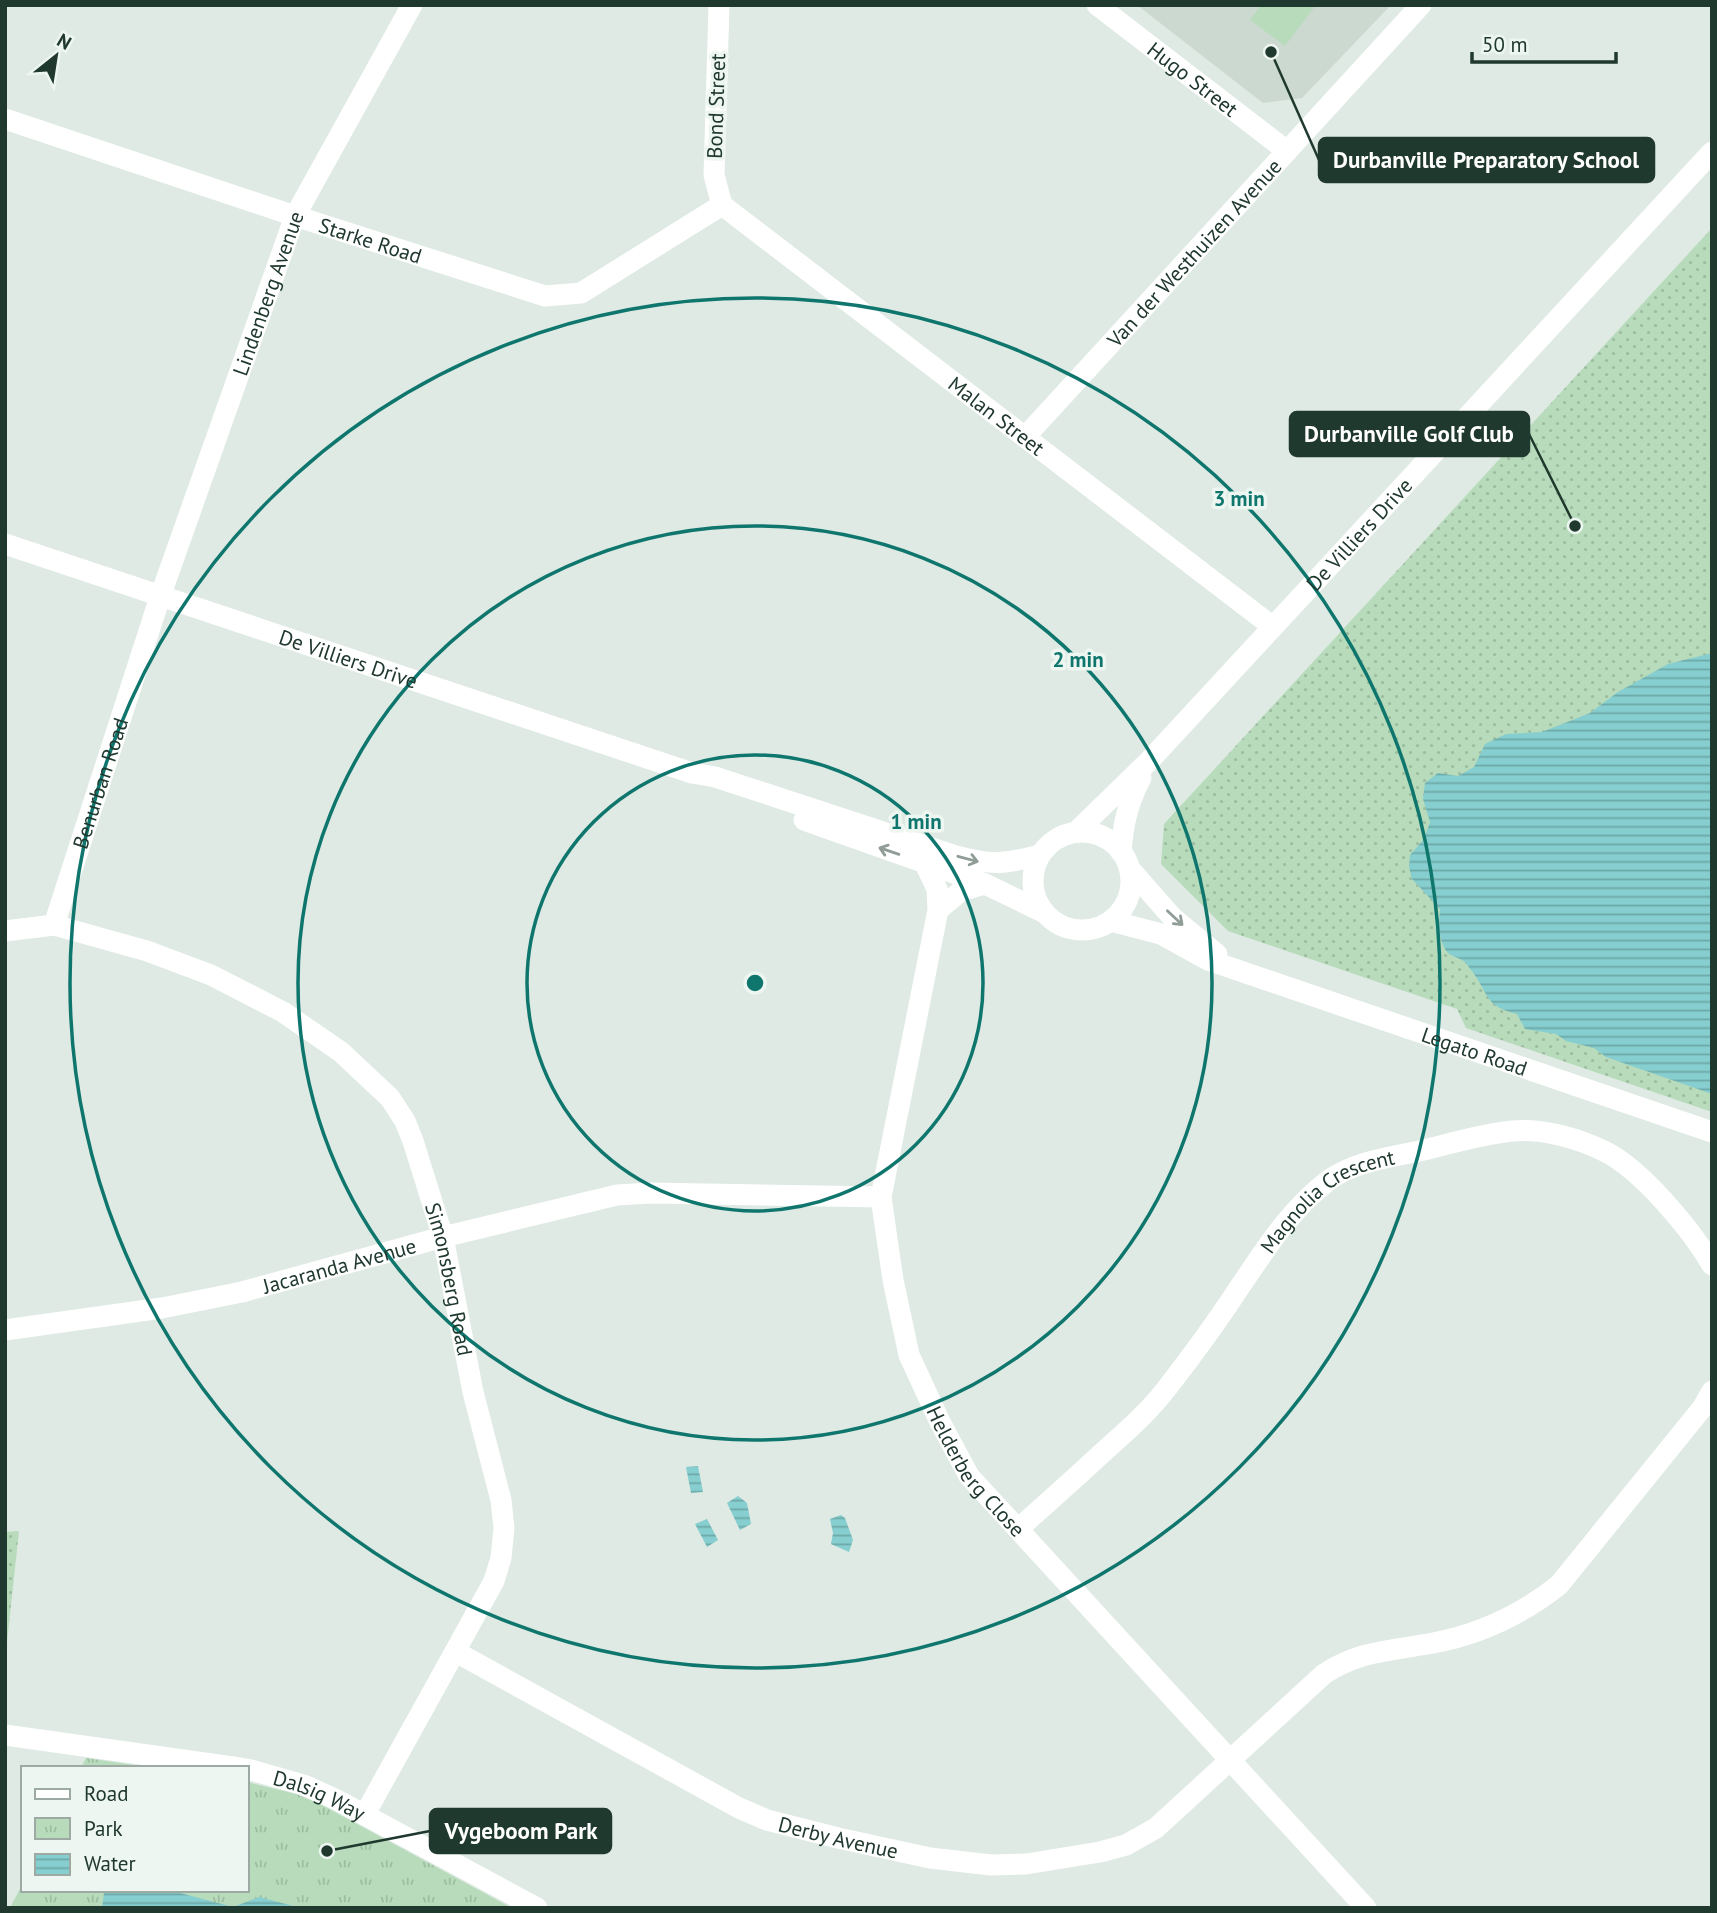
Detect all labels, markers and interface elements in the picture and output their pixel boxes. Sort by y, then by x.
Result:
north arrow [21,21,91,91]
scale bar [1472,21,1616,65]
text: N [53,28,76,55]
text: 50 m [1482,31,1528,58]
street label: Hugo Street [1142,35,1244,122]
street label: Bond Street [701,53,731,159]
callout: Durbanville Preparatory School [1319,138,1654,182]
text: Durbanville Preparatory School [1333,145,1639,174]
street label: Van der Westhuizen Avenue [1100,153,1287,353]
street label: Lindenberg Avenue [226,207,309,379]
street label: Starke Road [316,211,425,269]
street label: Malan Street [943,370,1050,461]
callout: Durbanville Golf Club [1290,412,1529,456]
text: Durbanville Golf Club [1304,419,1514,448]
street label: De Villiers Drive [1300,472,1418,596]
text: 3 min [1213,485,1265,512]
street label: De Villiers Drive [276,623,421,694]
text: 2 min [1052,646,1104,673]
street label: Benurban Road [66,714,134,852]
text: 1 min [890,808,942,835]
one-way arrow [878,844,900,856]
one-way arrow [956,853,978,866]
one-way arrow [1166,910,1183,927]
centre of rings [743,971,767,995]
street label: Legato Road [1418,1020,1531,1082]
street label: Magnolia Crescent [1254,1143,1397,1258]
street label: Simonsberg Road [420,1199,479,1358]
street label: Jacaranda Avenue [259,1232,419,1299]
street label: Helderberg Close [921,1402,1031,1542]
street label: Dalsig Way [270,1764,370,1827]
legend [21,1766,248,1892]
text: Road [84,1780,128,1807]
callout: Vygeboom Park [430,1809,611,1853]
street label: Derby Avenue [776,1810,901,1864]
text: Park [84,1815,123,1842]
text: Vygeboom Park [443,1816,598,1845]
text: Water [84,1850,136,1877]

